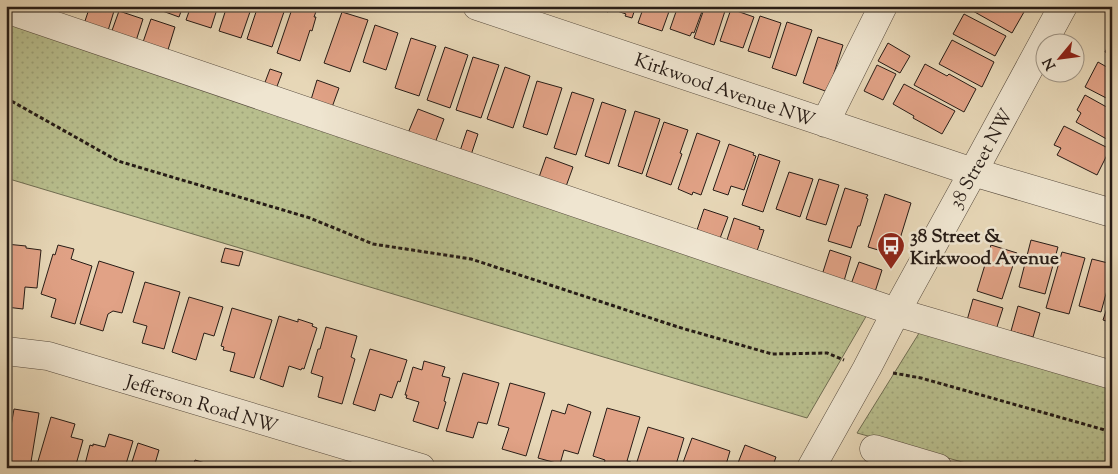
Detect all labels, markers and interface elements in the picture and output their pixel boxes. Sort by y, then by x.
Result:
north arrow [1036,32,1086,82]
street label: Kirkwood Avenue NW [630,48,818,135]
text: N [1039,54,1062,73]
street label: 38 Street NW [944,104,1021,214]
place label: 38 Street & Kirkwood Avenue [910,224,1059,273]
bus stop icon: 38 Street & Kirkwood Avenue [876,231,906,270]
street label: Jefferson Road NW [121,369,281,441]

